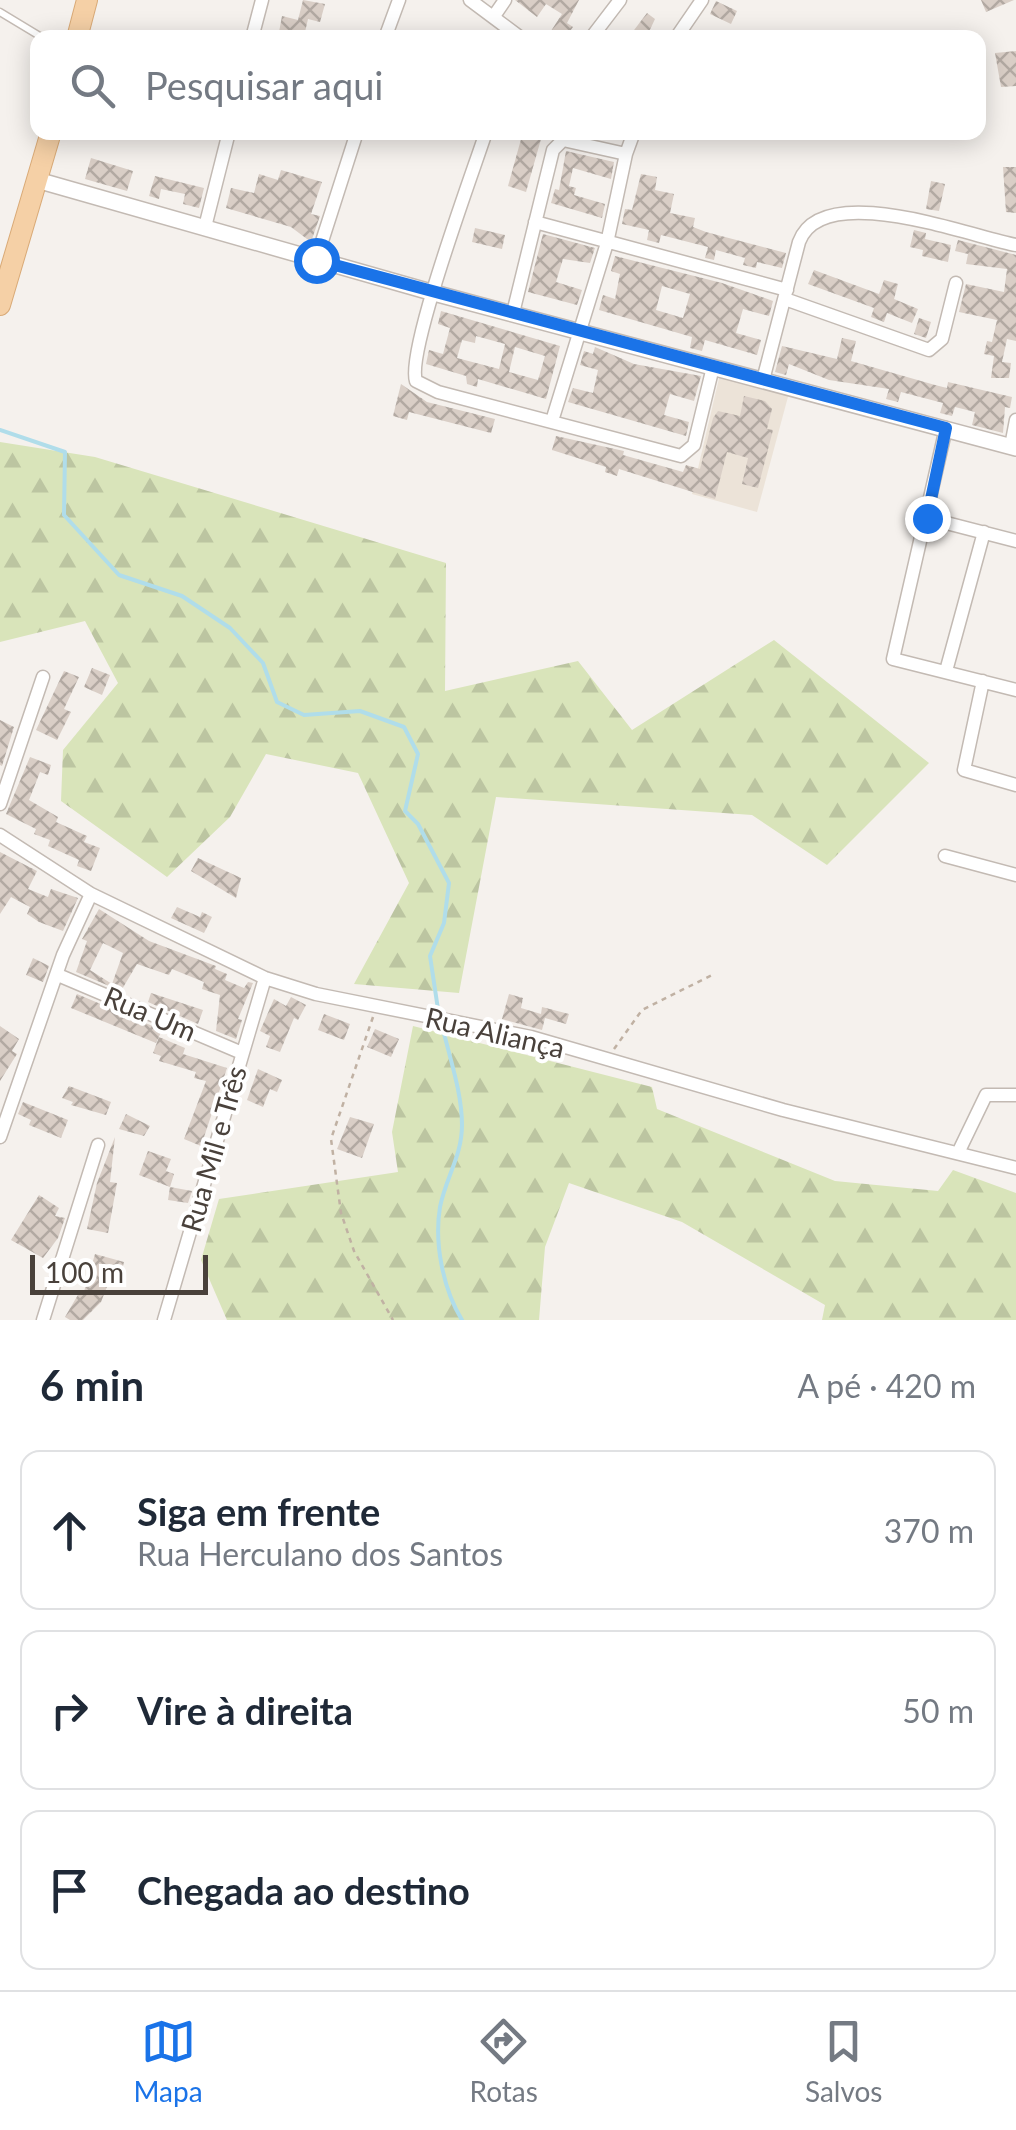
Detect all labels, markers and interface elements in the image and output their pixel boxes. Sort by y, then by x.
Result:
search box [30,30,986,140]
icon: search [65,58,120,113]
text: Pesquisar aqui [145,62,384,108]
route start [294,238,340,284]
route end [905,496,951,542]
street label: Rua Um [99,979,202,1048]
street label: Rua Aliança [422,1000,568,1065]
street label: Rua Mil e Três [173,1062,253,1236]
scale bar [30,1250,208,1294]
text: 100 m [45,1255,124,1289]
text: 6 min [40,1360,144,1410]
text: A pé · 420 m [797,1366,976,1405]
text: Siga em frente [137,1488,380,1534]
icon: ahead [42,1503,97,1558]
text: 370 m [884,1511,974,1550]
text: Rua Herculano dos Santos [137,1534,503,1573]
icon: right [42,1683,97,1738]
text: Vire à direita [137,1687,353,1733]
text: 50 m [902,1691,974,1730]
icon: arrive [42,1863,97,1918]
text: Chegada ao destino [137,1867,470,1913]
tab: Mapa [133,2014,203,2108]
tab: Rotas [470,2014,538,2108]
tab: Salvos [805,2014,882,2108]

